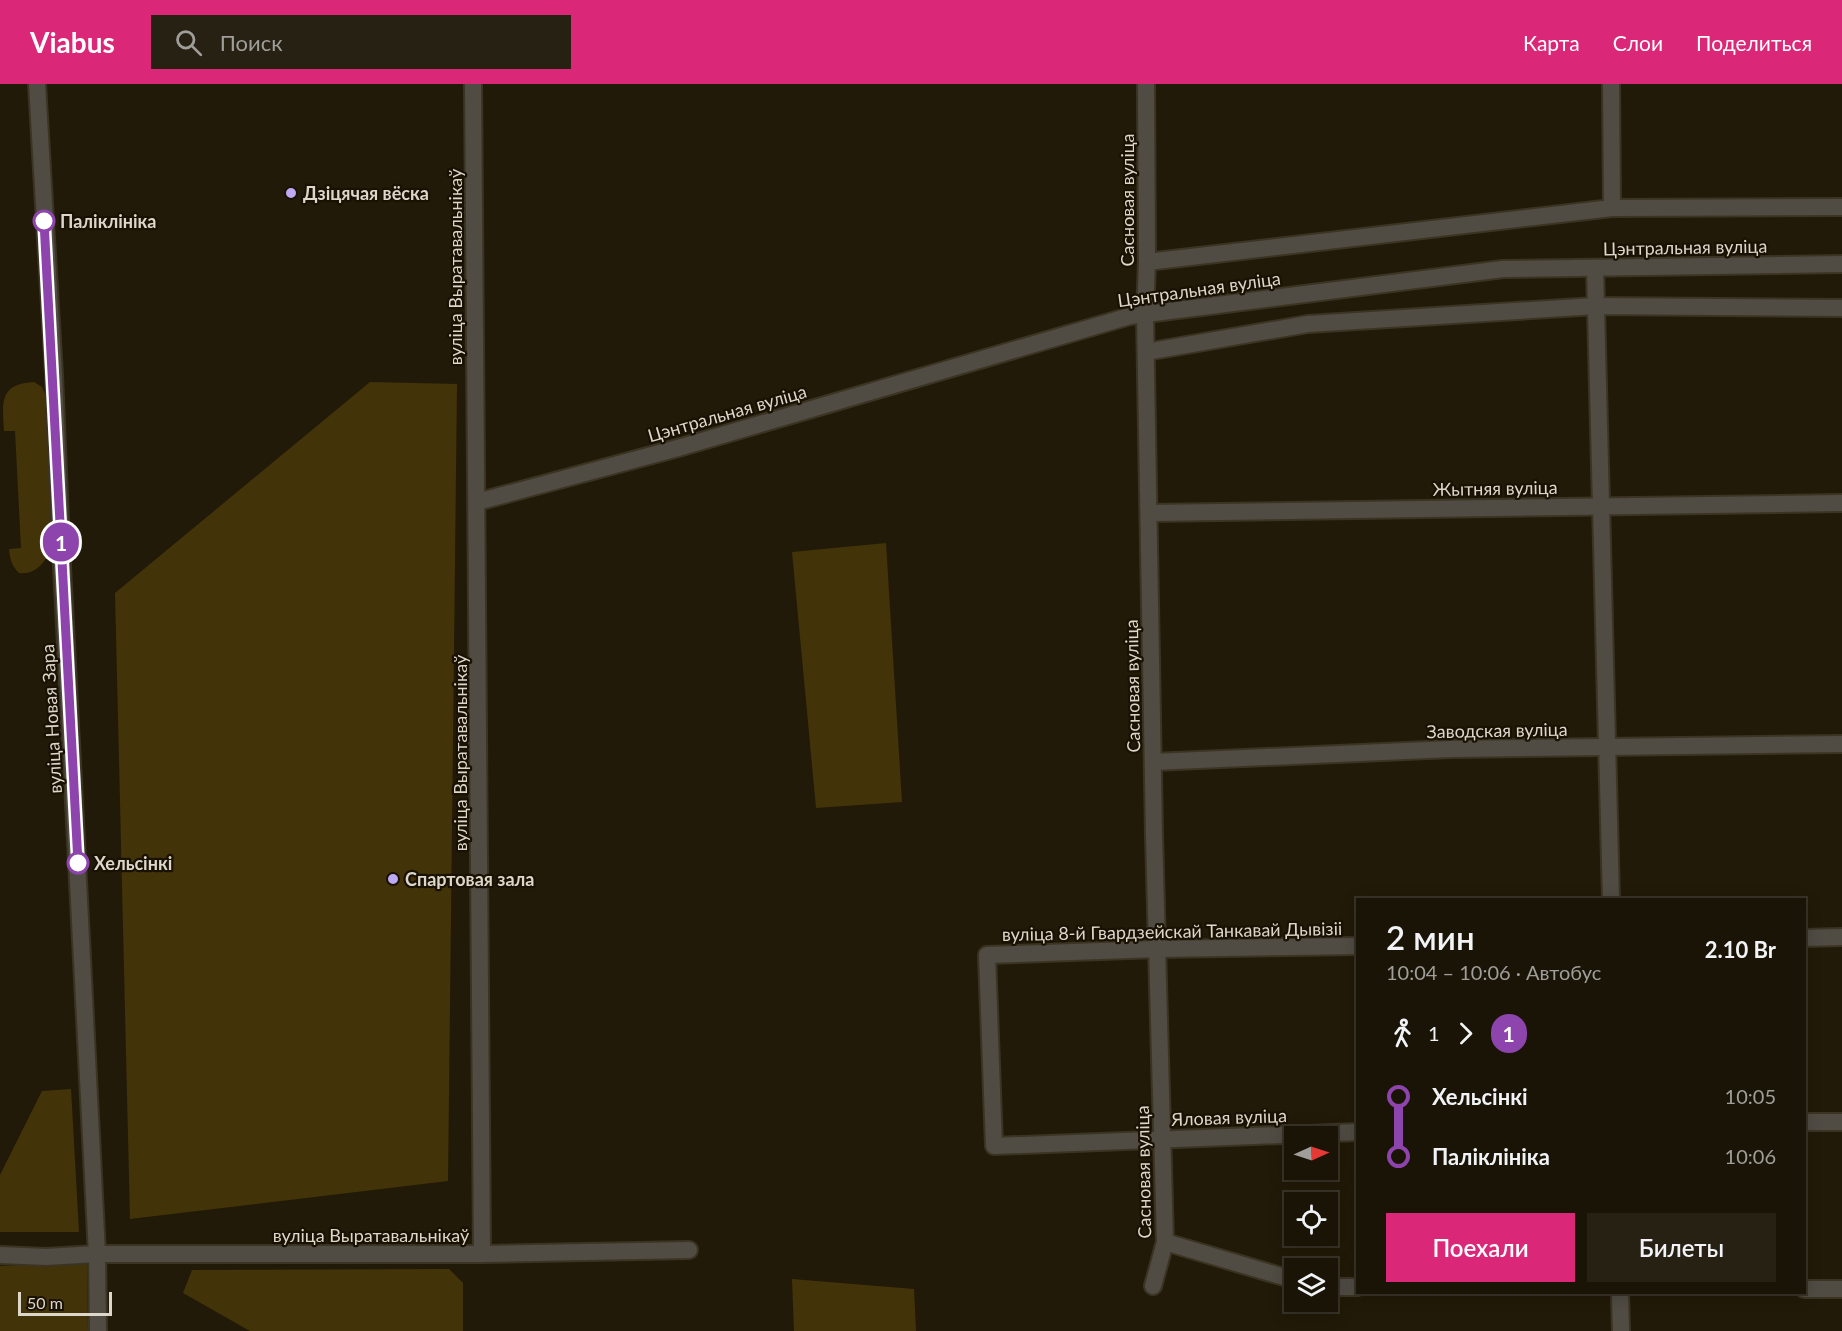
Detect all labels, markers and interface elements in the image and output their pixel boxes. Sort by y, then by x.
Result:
search box [151,15,571,69]
text: Viabus [30,25,115,59]
icon: search [172,26,205,59]
text: Поиск [220,29,283,56]
text: Карта [1523,30,1580,55]
text: Слои [1613,30,1663,55]
text: Поделиться [1696,30,1812,55]
street label: Сасновая вуліца [1116,133,1138,267]
street label: вуліца Выратавальнікаў [444,168,466,365]
place label: Дзіцячая вёска [303,182,429,204]
marker: Дзіцячая вёска [284,186,298,200]
marker: Паліклініка [33,210,55,232]
place label: Паліклініка [60,210,157,232]
street label: Цэнтральная вуліца [1603,235,1767,259]
street label: Цэнтральная вуліца [1116,267,1282,311]
street label: Цэнтральная вуліца [645,380,809,446]
street label: Жытняя вуліца [1432,476,1558,500]
line badge: 1 [42,522,80,562]
text: 1 [55,530,67,555]
street label: Сасновая вуліца [1120,619,1144,753]
street label: вуліца Новая Зара [36,644,66,794]
street label: вуліца Выратавальнікаў [449,654,471,851]
street label: Заводская вуліца [1426,718,1568,742]
marker: Хельсінкі [67,852,89,874]
place label: Хельсінкі [94,852,172,874]
place label: Спартовая зала [405,868,534,890]
marker: Спартовая зала [386,872,400,886]
street label: вуліца 8-й Гвардзейскай Танкавай Дывізіі [1002,917,1342,945]
text: 2 мин [1386,917,1475,957]
text: 2.10 Br [1705,936,1776,963]
text: 10:04 – 10:06 · Автобус [1386,960,1601,984]
icon: walk [1386,1017,1419,1050]
icon: forward [1449,1017,1482,1050]
text: 1 [1428,1021,1440,1045]
text: 1 [1503,1021,1515,1046]
text: Хельсінкі [1432,1083,1528,1110]
text: 10:05 [1725,1084,1776,1108]
street label: Яловая вуліца [1170,1104,1287,1130]
street label: Сасновая вуліца [1131,1105,1155,1239]
north arrow [1284,1126,1338,1180]
map controls [1284,1126,1338,1312]
text: Паліклініка [1432,1143,1550,1170]
text: 10:06 [1725,1144,1776,1168]
button: locate [1284,1192,1338,1246]
button: Поехали [1386,1213,1575,1282]
button: Билеты [1587,1213,1776,1282]
street label: вуліца Выратавальнікаў [273,1224,470,1246]
button: layers [1284,1258,1338,1312]
scale bar [18,1289,112,1316]
text: 50 m [27,1293,63,1312]

